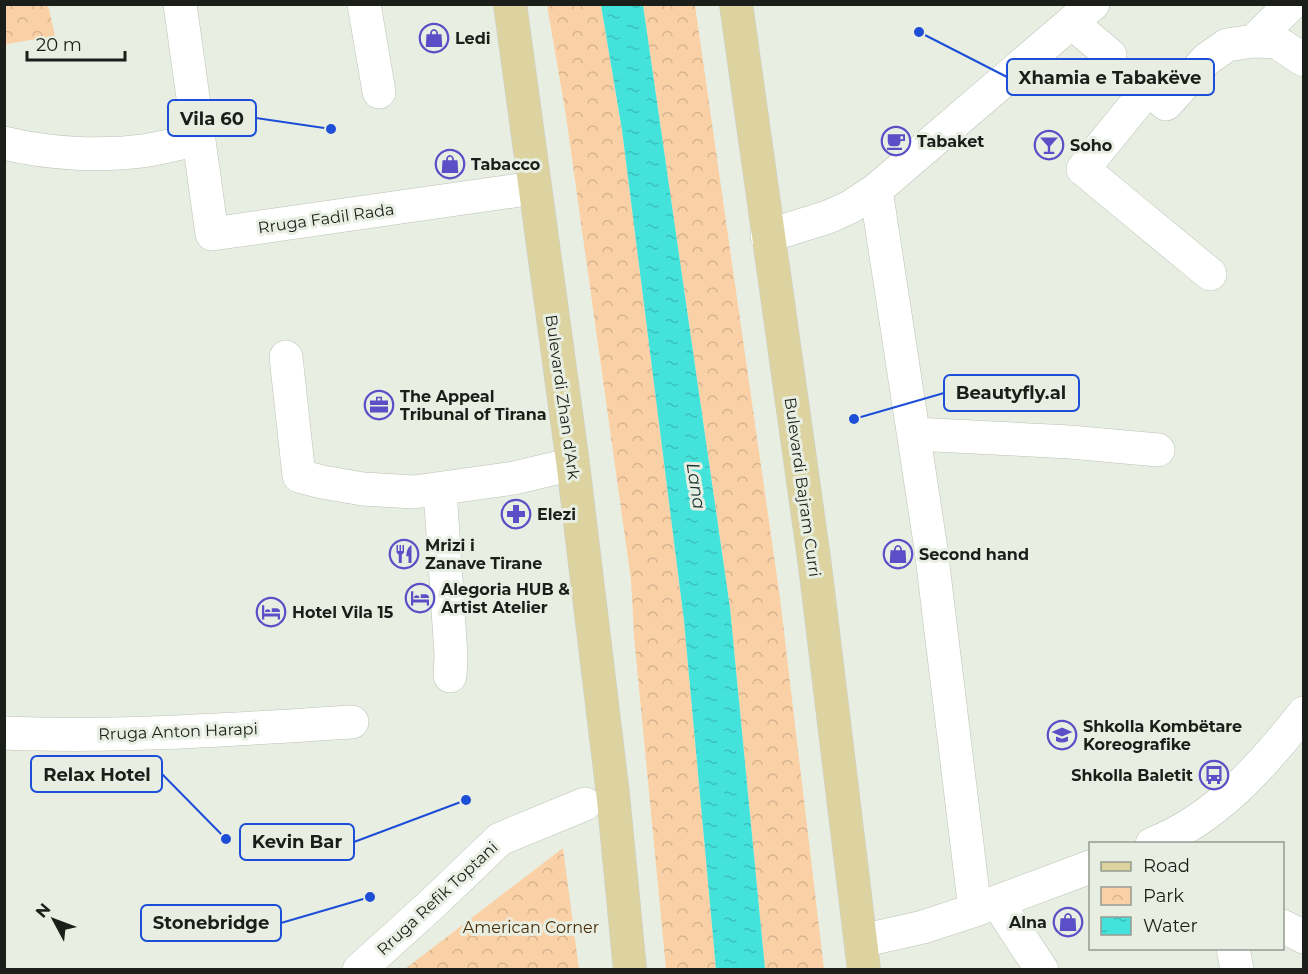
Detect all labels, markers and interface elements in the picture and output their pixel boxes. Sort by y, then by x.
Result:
shop icon: Ledi [418,22,450,54]
scale bar [27,24,124,62]
place label: Ledi [455,29,491,48]
text: 20 m [36,34,82,56]
callout: Xhamia e Tabakëve [1007,59,1214,95]
text: Xhamia e Tabakëve [1019,67,1201,89]
callout: Vila 60 [168,100,256,136]
text: Vila 60 [179,108,244,130]
cafe icon: Tabaket [880,125,912,157]
bar icon: Soho [1033,129,1065,161]
place label: Tabaket [917,132,984,151]
place label: Soho [1070,136,1112,155]
shop icon: Tabacco [434,148,466,180]
place label: Tabacco [471,155,540,174]
street label: Rruga Fadil Rada [257,200,395,237]
street label: Bulevardi Zhan d'Ark [542,313,584,481]
callout: Beautyfly.al [944,375,1079,411]
text: Beautyfly.al [956,382,1066,404]
place label: The Appeal Tribunal of Tirana [400,387,547,424]
office icon: The Appeal Tribunal of Tirana [363,389,395,421]
street label: Bulevardi Bajram Curri [781,396,825,578]
water label: Lana [681,461,711,511]
pharmacy icon: Elezi [500,498,532,530]
place label: Elezi [537,505,576,524]
place label: Mrizi i Zanave Tirane [425,536,542,573]
restaurant icon: Mrizi i Zanave Tirane [388,538,420,570]
shop icon: Second hand [882,538,914,570]
place label: Second hand [919,545,1029,564]
place label: Alegoria HUB & Artist Atelier [440,580,570,617]
hotel icon: Alegoria HUB & Artist Atelier [404,582,436,614]
hotel icon: Hotel Vila 15 [255,596,287,628]
place label: Hotel Vila 15 [292,603,394,622]
place label: Shkolla Kombëtare Koreografike [1083,717,1242,754]
street label: Rruga Anton Harapi [98,719,258,744]
school or university icon: Shkolla Kombëtare Koreografike [1046,719,1078,751]
callout: Relax Hotel [31,756,162,792]
bus stop icon: Shkolla Baletit [1198,759,1230,791]
text: Relax Hotel [43,764,151,786]
place label: Shkolla Baletit [1071,766,1193,785]
callout: Kevin Bar [240,824,354,860]
text: Kevin Bar [252,831,342,853]
street label: Rruga Refik Toptani [373,838,502,959]
legend [1089,842,1284,950]
text: Road [1143,855,1190,877]
text: Park [1143,885,1184,907]
north arrow [24,890,84,950]
text: N [32,899,54,922]
callout: Stonebridge [141,905,281,941]
shop icon: Alna [1052,906,1084,938]
text: Stonebridge [153,912,269,934]
place label: Alna [1008,913,1047,932]
text: Water [1143,915,1198,937]
park label: American Corner [463,918,599,937]

